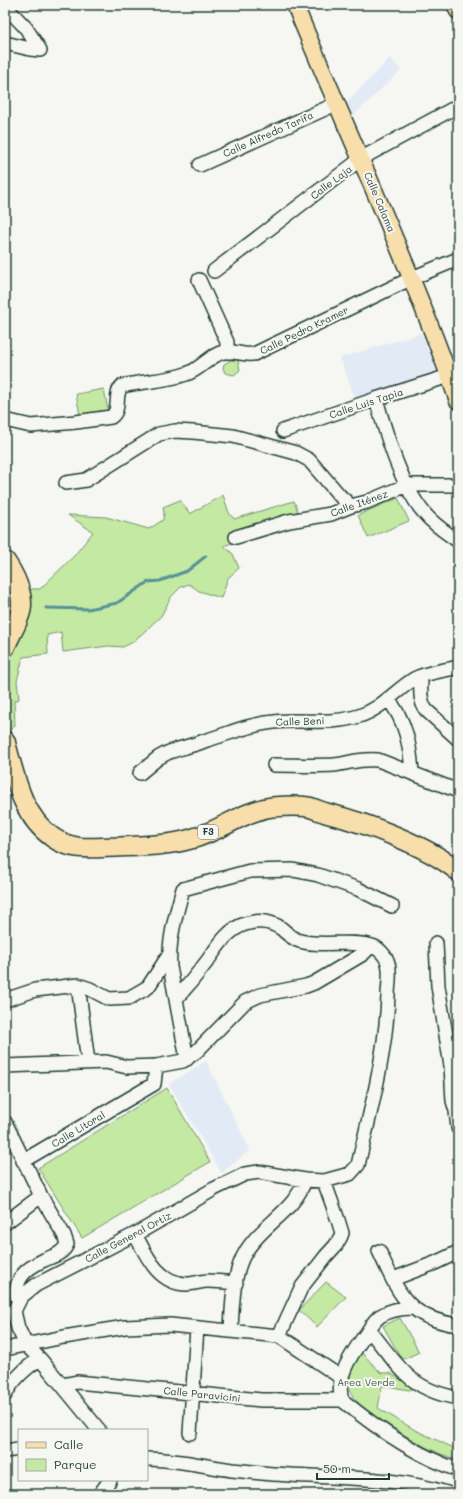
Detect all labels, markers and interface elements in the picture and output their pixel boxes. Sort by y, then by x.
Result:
street label: Calle Alfredo Tarifa [220,108,316,160]
street label: Calle Laja [307,162,355,202]
street label: Calle Calama [361,170,399,234]
street label: Calle Pedro Kramer [257,302,351,358]
street label: Calle Luis Tapia [327,384,405,422]
street label: Calle Iténez [328,486,390,520]
street label: Calle Beni [275,713,325,729]
road number: F3 [198,825,218,839]
street label: Calle Litoral [49,1107,107,1151]
street label: Calle General Ortiz [82,1208,174,1266]
park label: Area Verde [337,1375,395,1389]
street label: Calle Paravicini [163,1383,241,1405]
legend [18,1429,148,1481]
text: Calle [54,1436,84,1452]
scale bar [317,1455,389,1481]
text: Parque [54,1456,97,1472]
text: 50 m [323,1460,351,1476]

